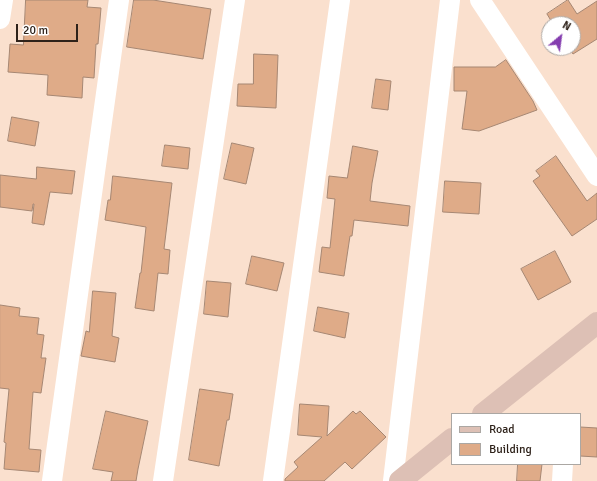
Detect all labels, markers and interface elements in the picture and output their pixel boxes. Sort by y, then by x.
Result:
scale bar [18,16,80,42]
north arrow [541,16,581,56]
text: N [560,18,573,33]
text: 20 m [23,23,48,38]
legend [451,413,581,465]
text: Road [489,422,515,437]
text: Building [489,442,532,457]

